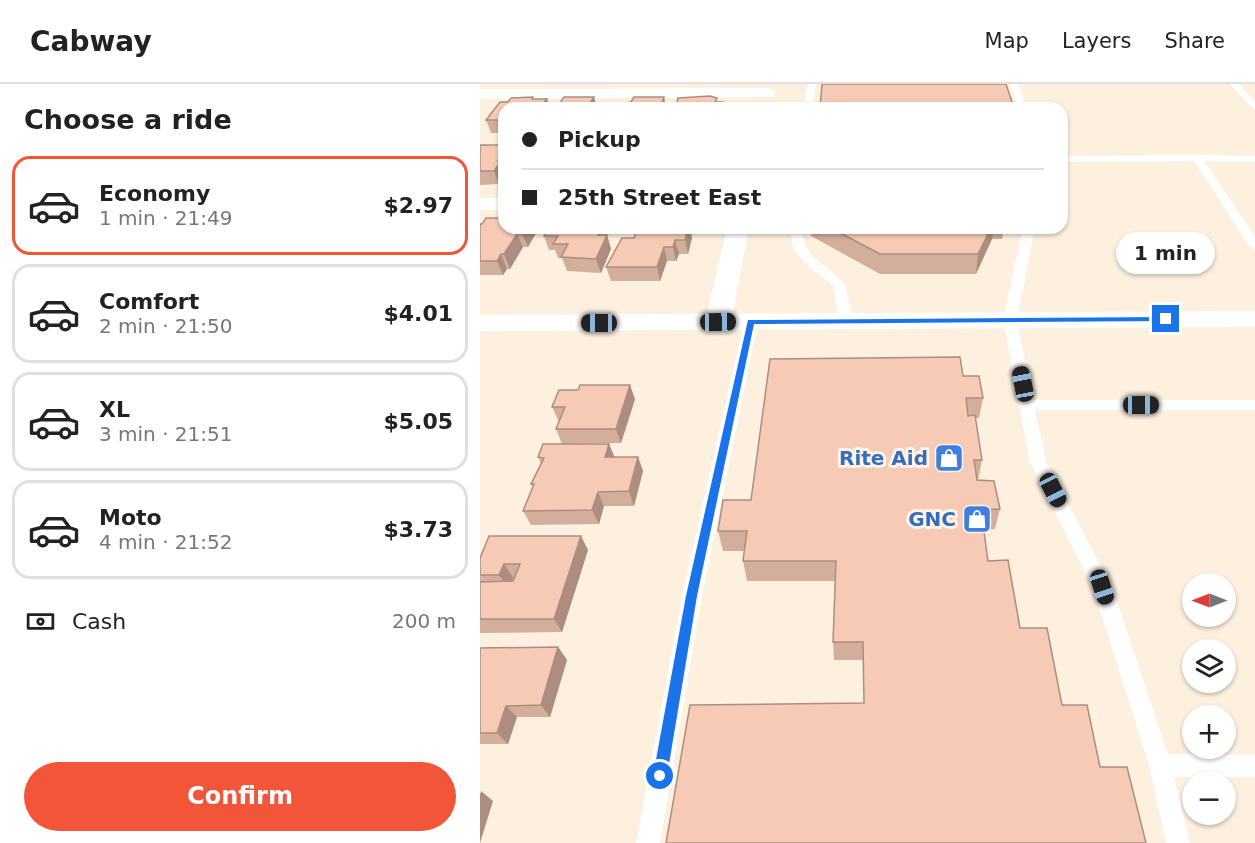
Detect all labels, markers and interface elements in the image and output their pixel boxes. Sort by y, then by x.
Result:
text: Cabway [30,25,152,58]
text: Map [985,29,1029,53]
text: Layers [1062,29,1131,53]
text: Share [1164,29,1225,53]
text: Choose a ride [24,104,232,135]
text: Pickup [558,127,641,152]
icon: car [27,179,81,233]
text: Economy [99,181,210,206]
text: 25th Street East [558,185,761,210]
text: $2.97 [383,193,453,218]
text: 1 min · 21:49 [99,206,233,230]
callout: 1 min [1116,232,1216,274]
text: 1 min [1134,241,1197,265]
icon: car [27,287,81,341]
text: Comfort [99,289,199,314]
text: $4.01 [383,301,453,326]
route end [1152,305,1179,332]
car [700,313,736,331]
text: 2 min · 21:50 [99,314,233,338]
car [581,314,617,332]
car [1011,365,1035,403]
icon: car [27,395,81,449]
car [1123,396,1159,414]
text: XL [99,397,130,422]
text: $5.05 [383,409,453,434]
text: 3 min · 21:51 [99,422,233,446]
shop icon: Rite Aid [933,442,965,474]
place label: Rite Aid [839,446,928,470]
car [1037,470,1069,510]
icon: car [27,503,81,557]
shop icon: GNC [961,503,993,535]
text: Moto [99,505,162,530]
place label: GNC [908,507,956,531]
text: $3.73 [383,517,453,542]
text: 4 min · 21:52 [99,530,233,554]
car [1088,567,1116,607]
north arrow [1182,573,1236,627]
map controls [1182,573,1236,825]
icon: cash [24,605,57,638]
text: Cash [72,609,126,634]
text: 200 m [392,609,456,633]
button: layers [1182,639,1236,693]
button: + [1182,705,1236,759]
button: Confirm [24,762,456,831]
route start [646,762,673,789]
button: − [1182,771,1236,825]

